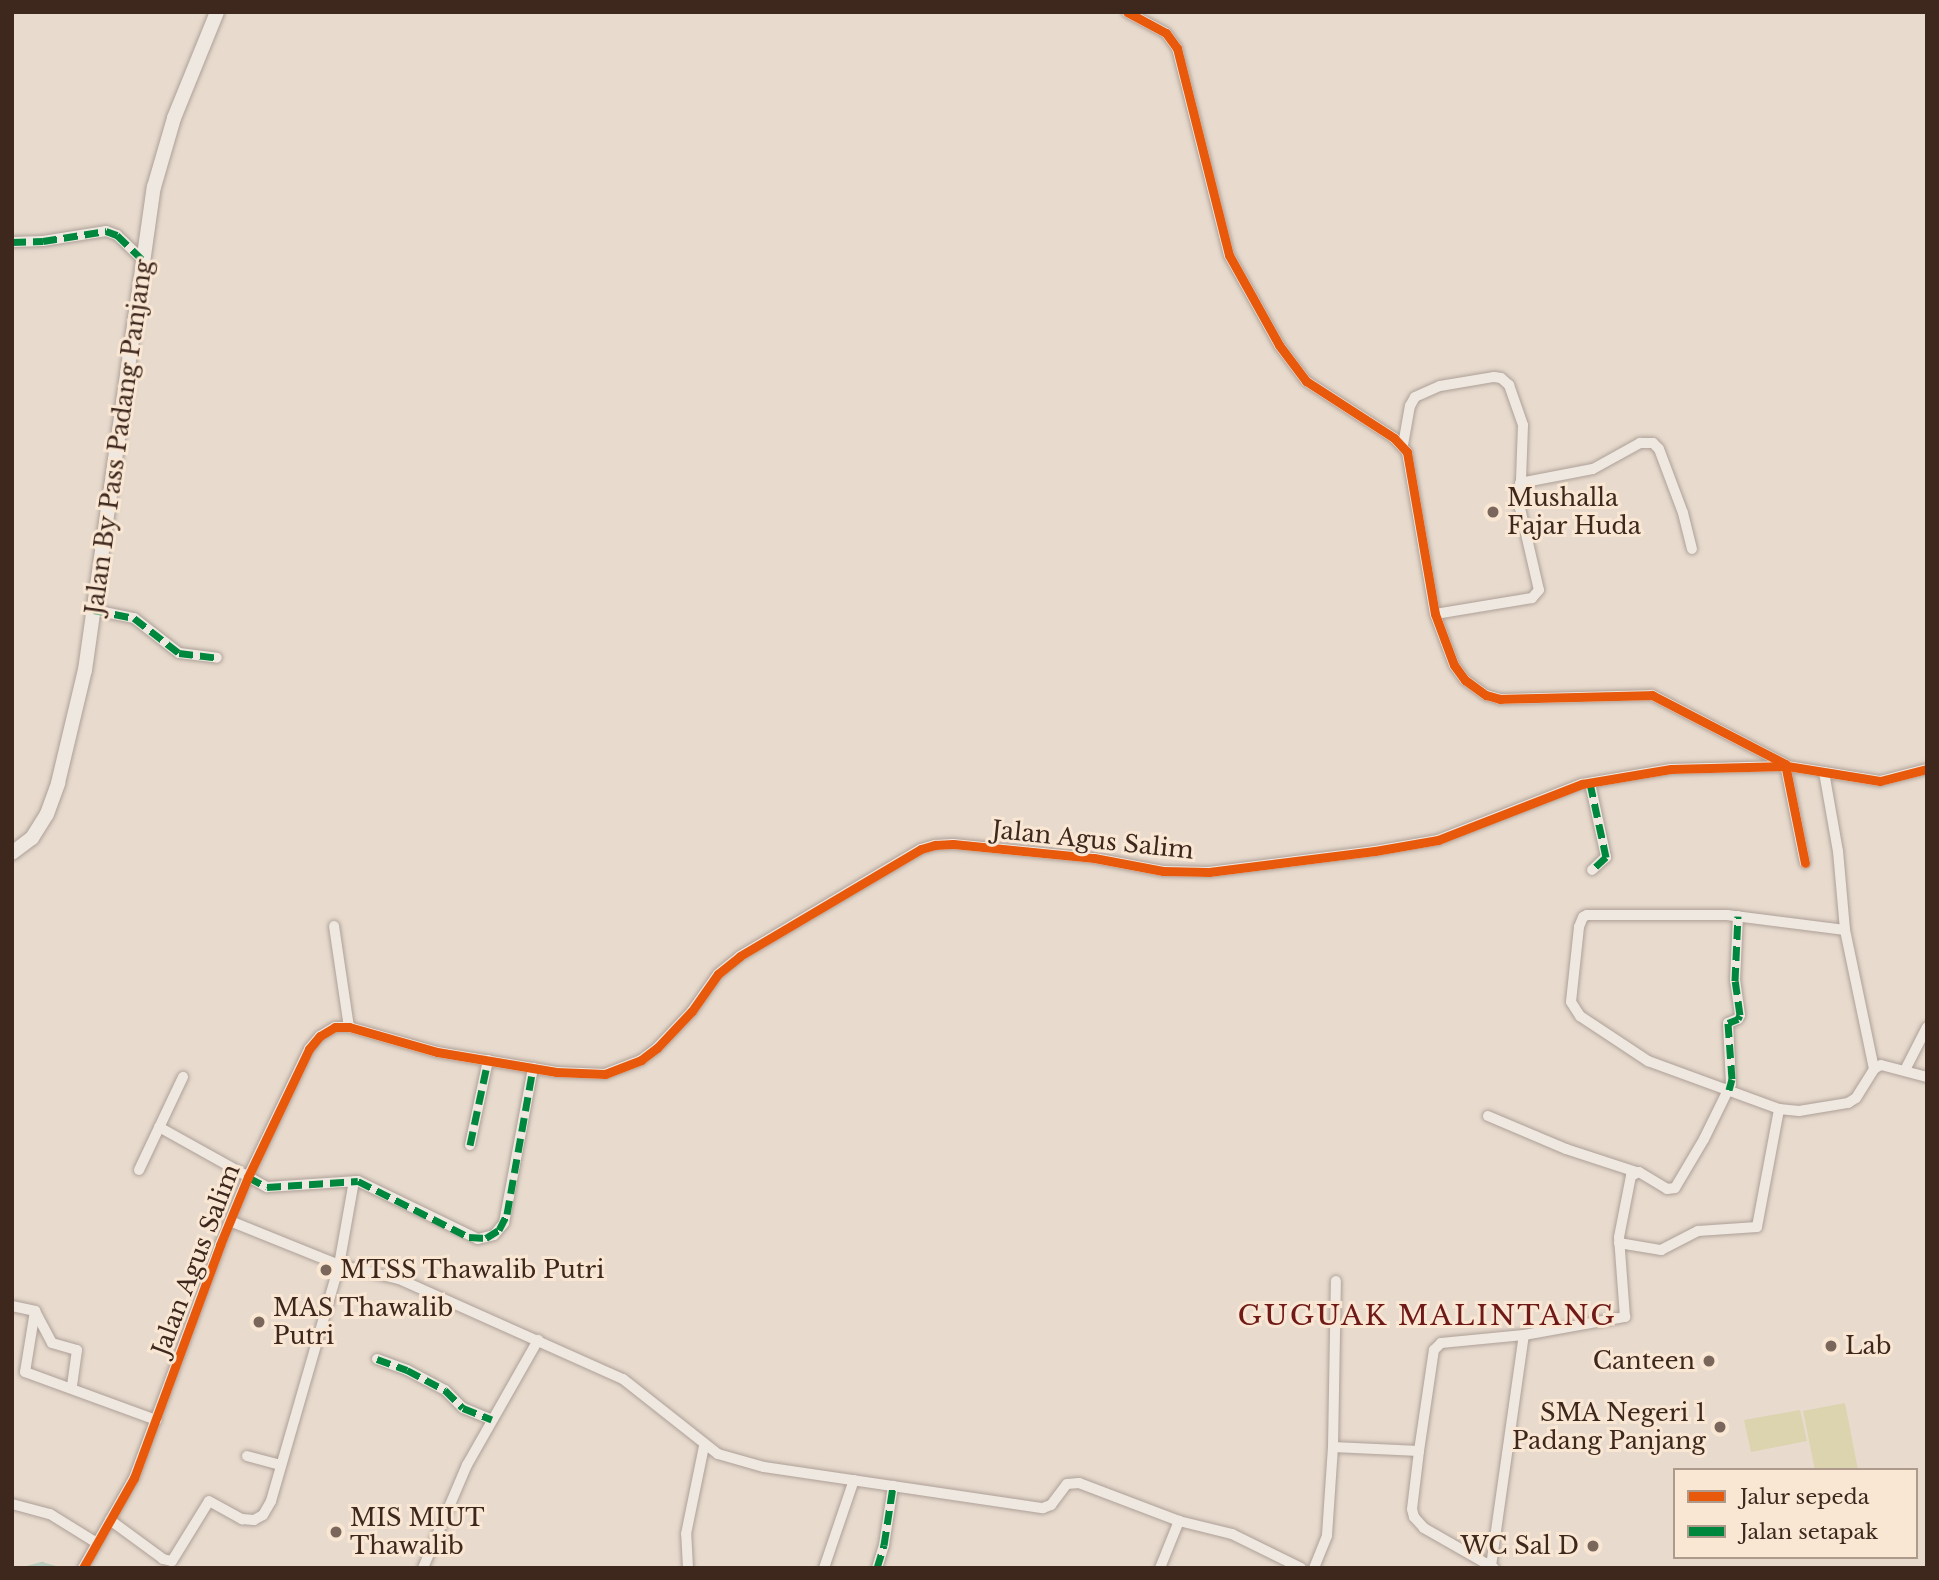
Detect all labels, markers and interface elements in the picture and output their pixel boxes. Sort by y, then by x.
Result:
street label: Jalan By Pass Padang Panjang [80,257,158,617]
place label: Mushalla Fajar Huda [1507,484,1642,540]
marker: Mushalla Fajar Huda [1485,504,1501,520]
street label: Jalan Agus Salim [990,815,1196,865]
street label: Jalan Agus Salim [146,1160,246,1360]
place label: MTSS Thawalib Putri [340,1256,605,1284]
marker: MTSS Thawalib Putri [318,1262,334,1278]
place label: MAS Thawalib Putri [273,1294,454,1350]
district label: GUGUAK MALINTANG [1239,1299,1615,1333]
marker: MAS Thawalib Putri [251,1314,267,1330]
place label: Lab [1845,1332,1891,1360]
marker: Lab [1823,1338,1839,1354]
place label: Canteen [1593,1347,1695,1375]
marker: Canteen [1701,1353,1717,1369]
place label: SMA Negeri 1 Padang Panjang [1512,1399,1706,1455]
marker: SMA Negeri 1 Padang Panjang [1712,1419,1728,1435]
legend [1673,1468,1918,1559]
text: Jalur sepeda [1740,1484,1869,1510]
place label: MIS MIUT Thawalib [350,1504,485,1560]
text: Jalan setapak [1740,1519,1878,1545]
marker: MIS MIUT Thawalib [328,1524,344,1540]
place label: WC Sal D [1461,1532,1579,1560]
marker: WC Sal D [1585,1538,1601,1554]

